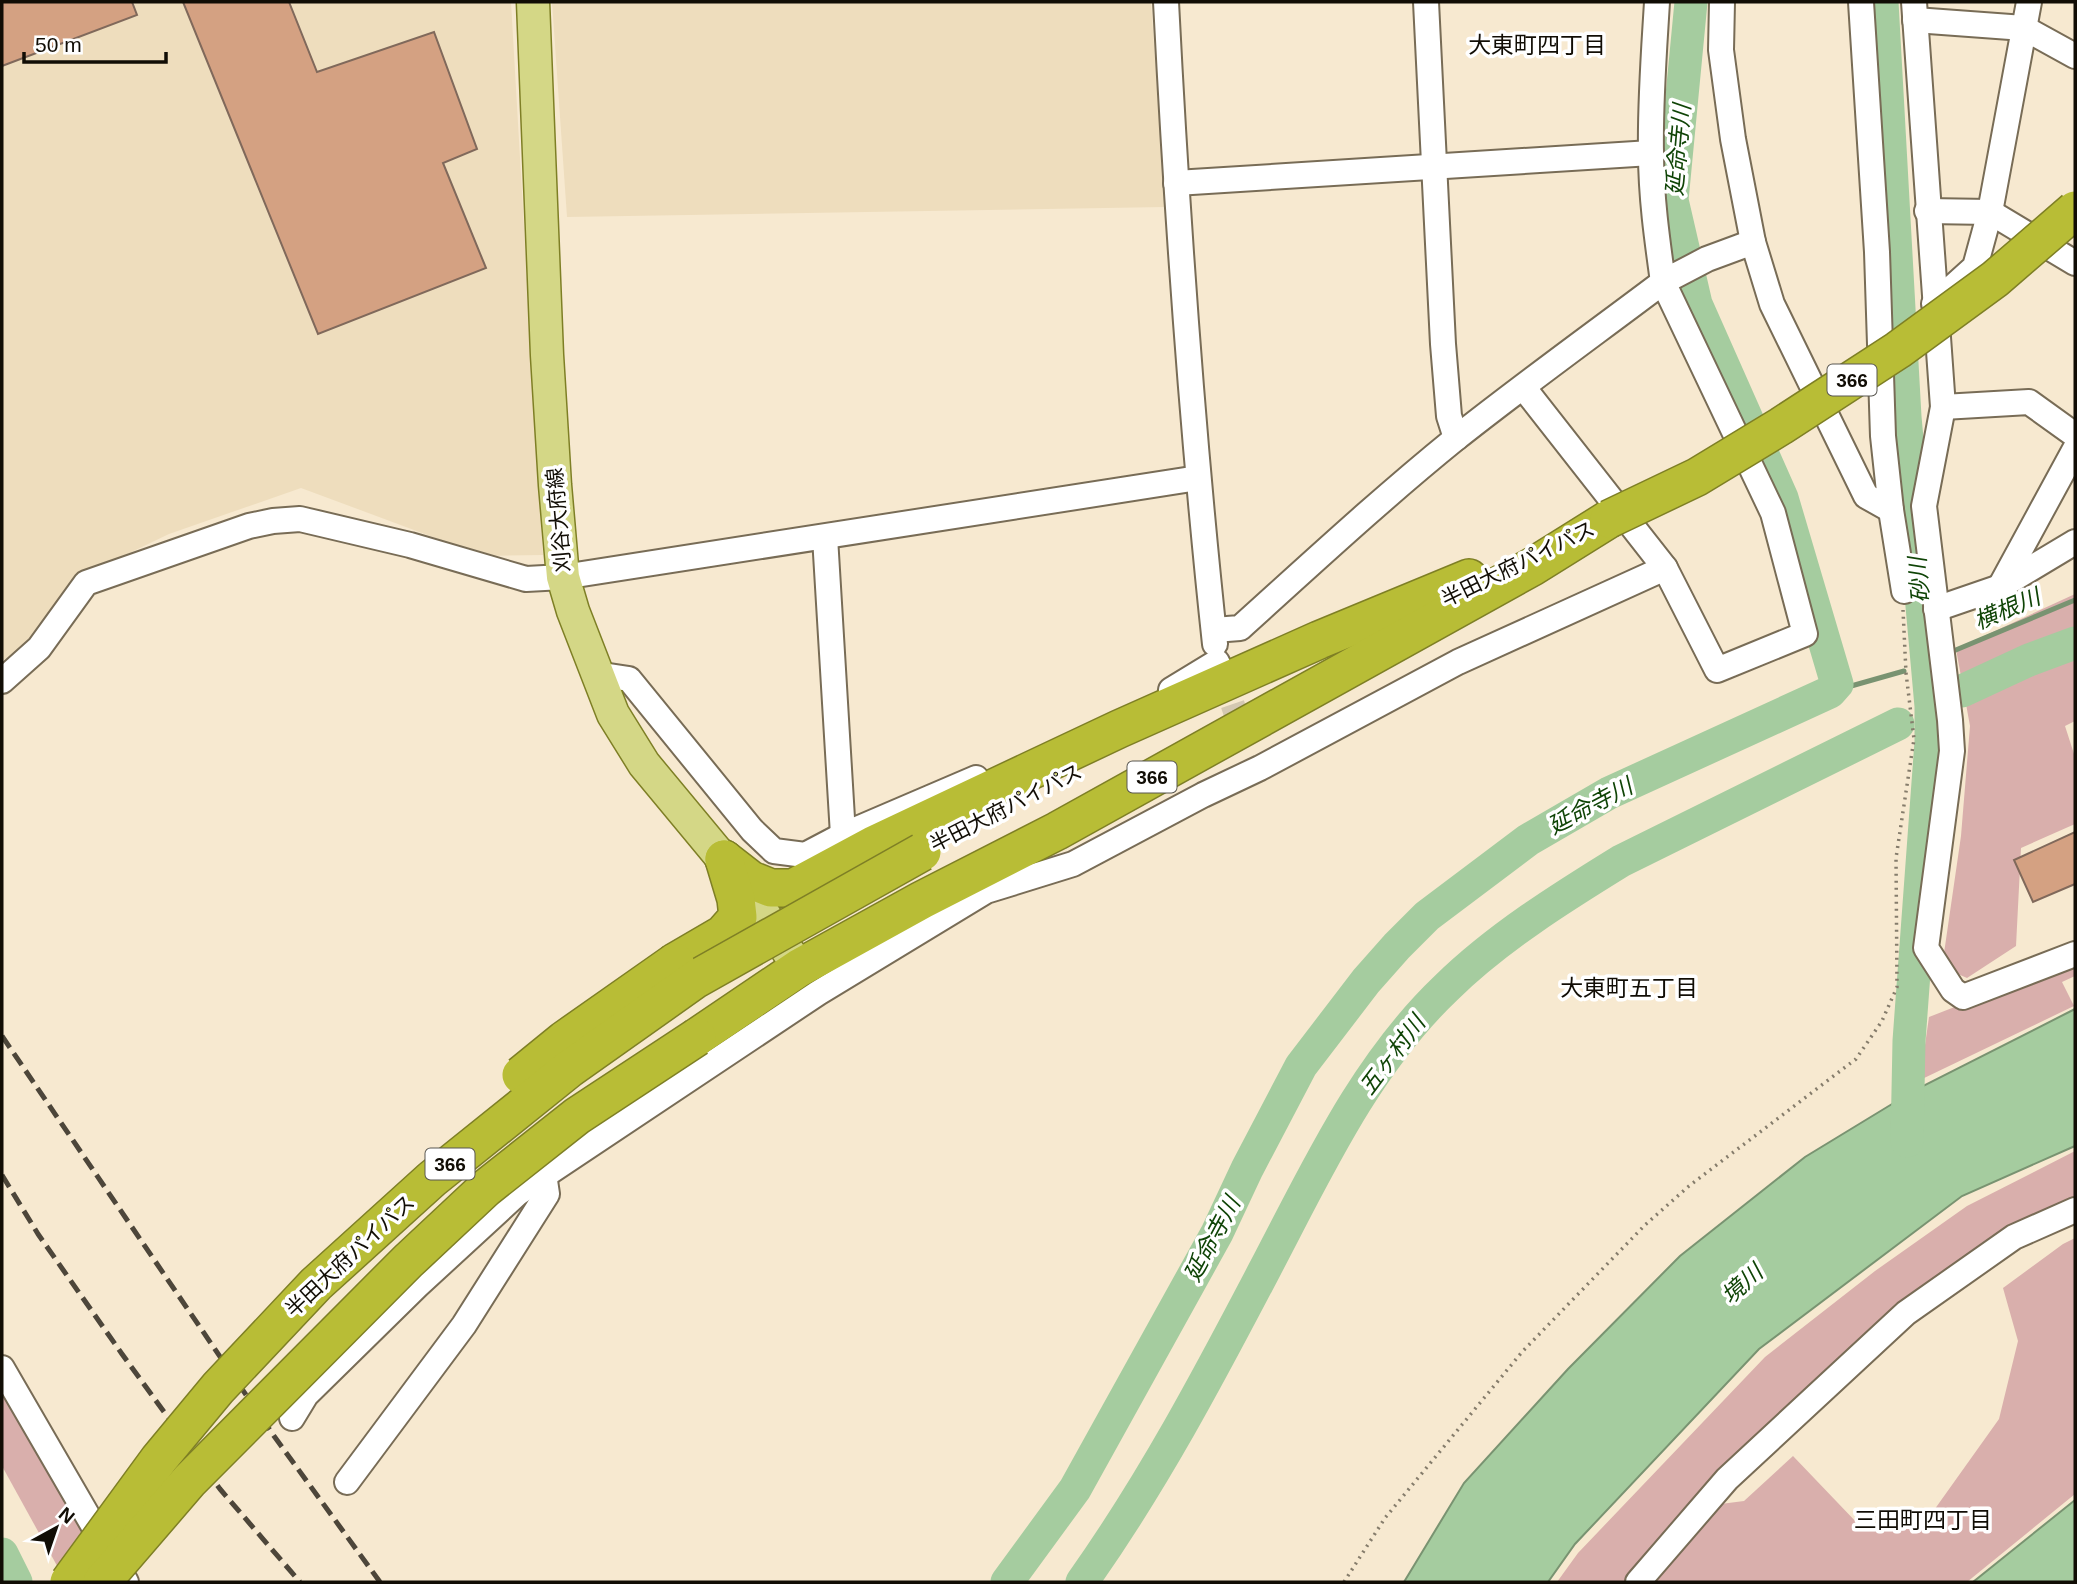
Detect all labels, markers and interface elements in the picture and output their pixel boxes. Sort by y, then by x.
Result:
scale bar [24,21,166,65]
district label: 大東町四丁目 [1468,32,1606,58]
text: 50 m [35,33,82,56]
water label: 延命寺川 [1661,100,1695,197]
road number: 366 [1828,364,1876,396]
street label: 刈谷大府線 [542,467,575,573]
street label: 半田大府パイパス [1437,516,1598,611]
water label: 砂川 [1904,553,1934,604]
water label: 横根川 [1970,582,2047,634]
street label: 半田大府パイパス [926,759,1086,856]
road number: 366 [1128,762,1176,792]
water label: 延命寺川 [1543,772,1639,839]
district label: 大東町五丁目 [1560,975,1698,1001]
water label: 五ヶ村川 [1354,1008,1432,1100]
road number: 366 [426,1148,475,1180]
street label: 半田大府パイパス [281,1190,419,1321]
water label: 延命寺川 [1179,1190,1246,1286]
water label: 境川 [1716,1257,1770,1309]
north arrow [21,1493,91,1563]
text: N [55,1503,79,1528]
district label: 三田町四丁目 [1854,1507,1992,1533]

